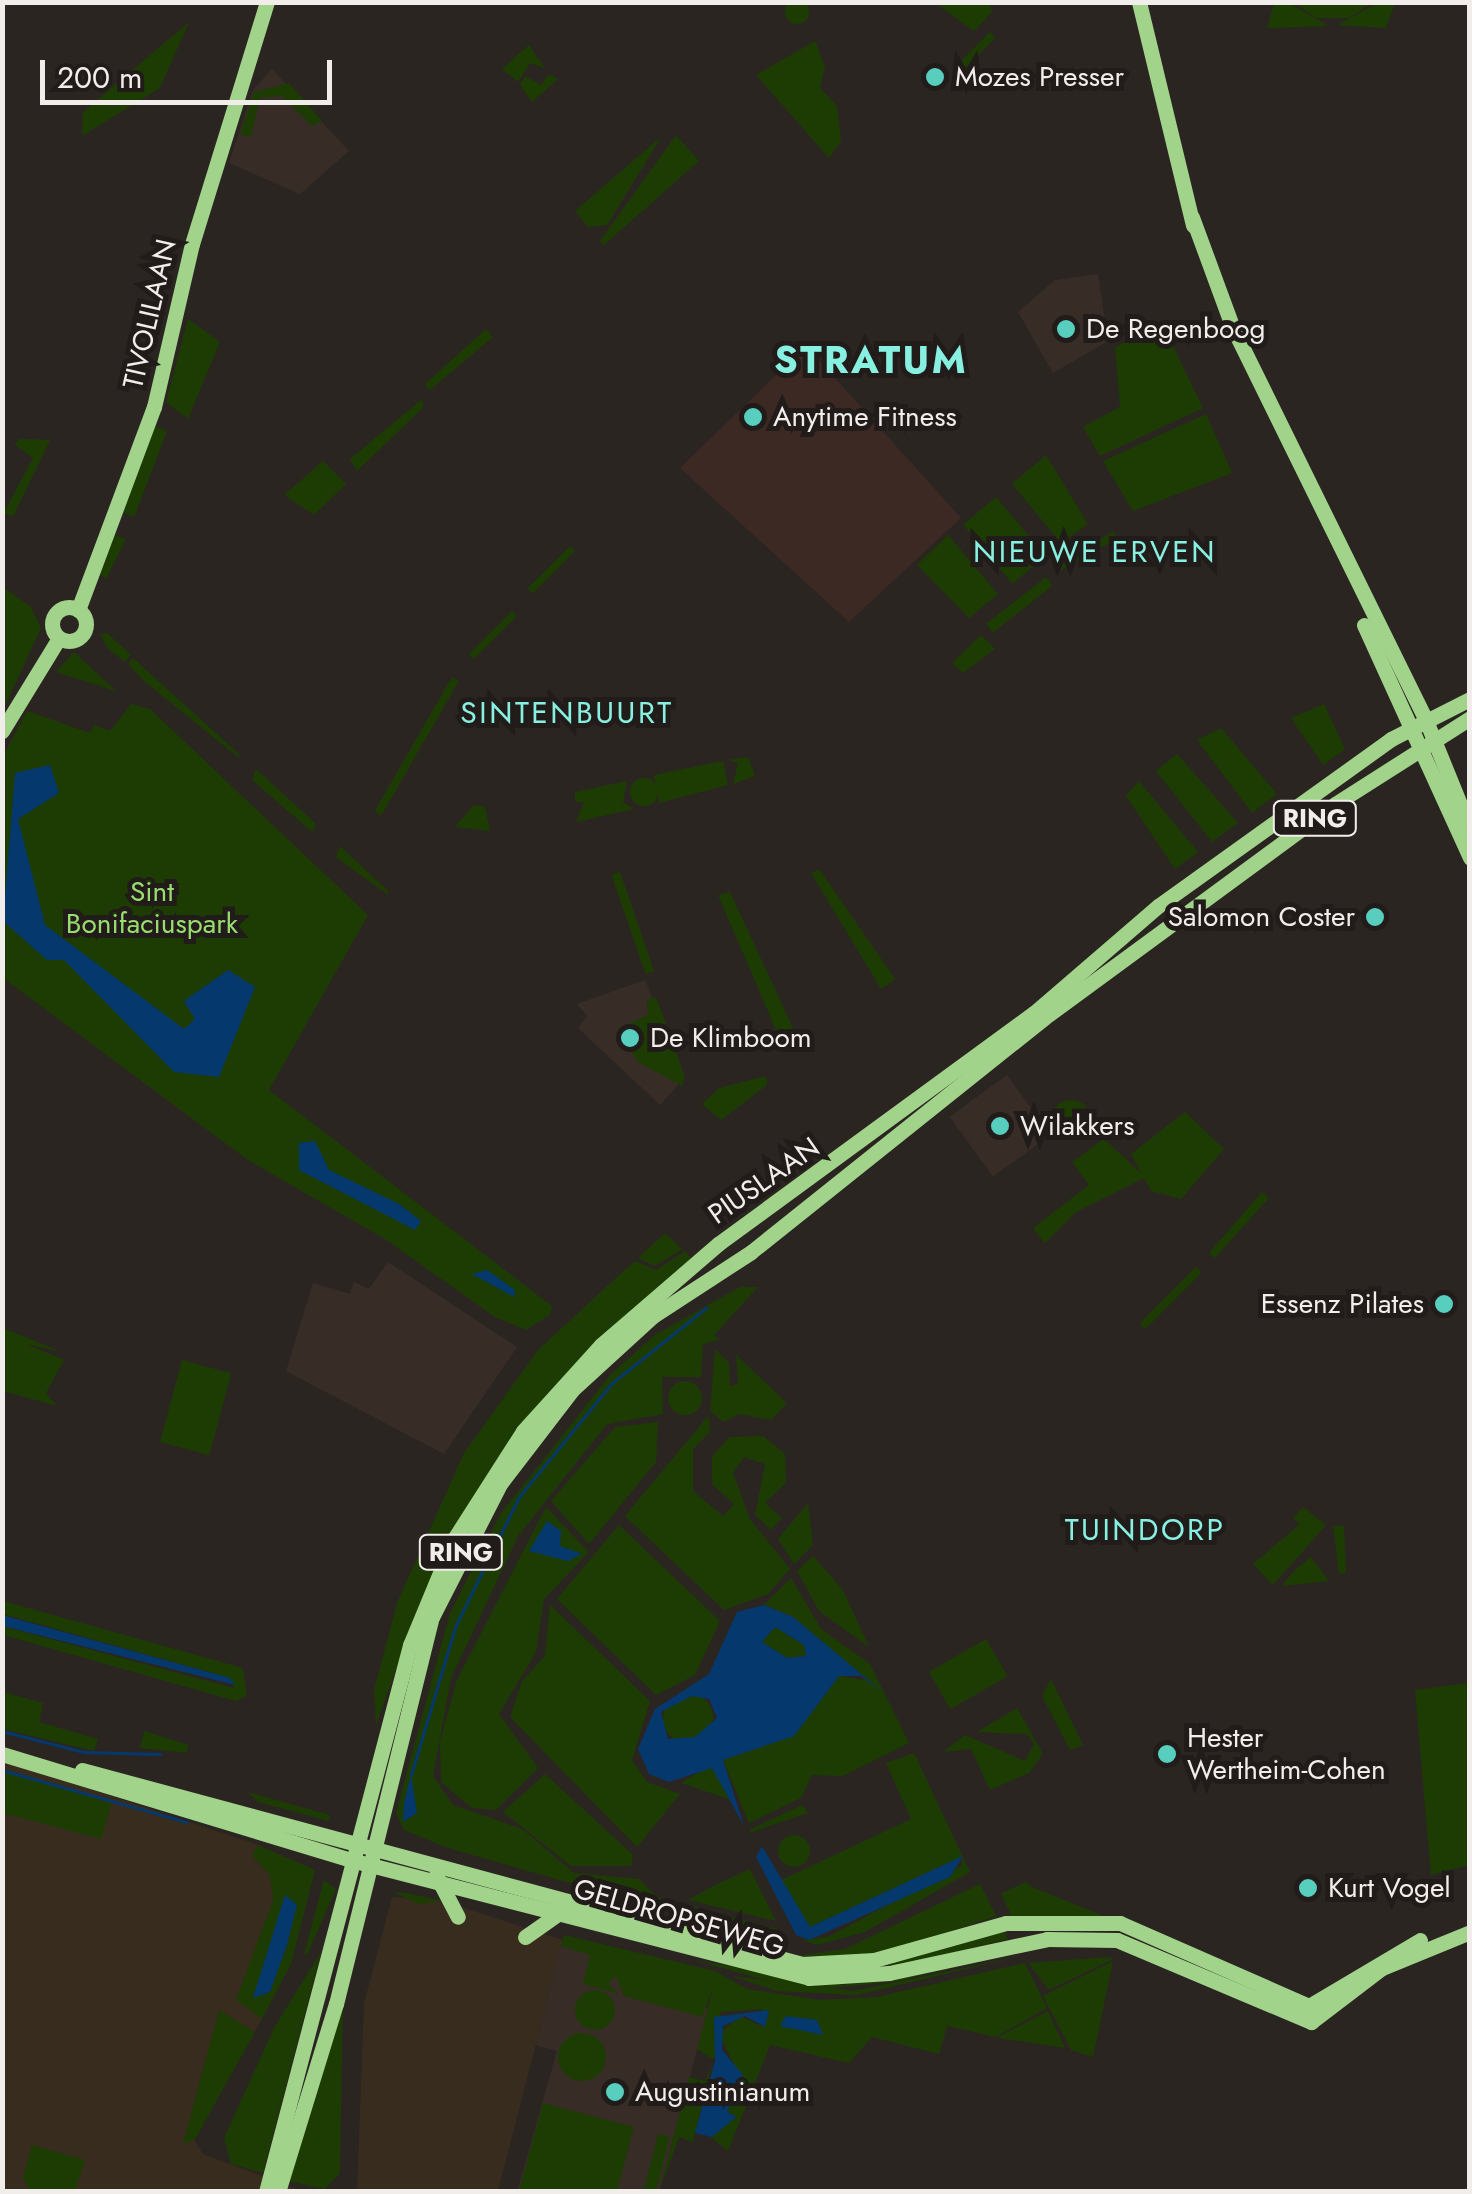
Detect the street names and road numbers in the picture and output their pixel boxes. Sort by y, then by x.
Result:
street label: TIVOLILAAN [116,236,184,392]
road number: RING [1272,798,1358,838]
street label: PIUSLAAN [702,1131,826,1231]
road number: RING [418,1532,504,1572]
street label: GELDROPSEWEG [570,1872,788,1964]

